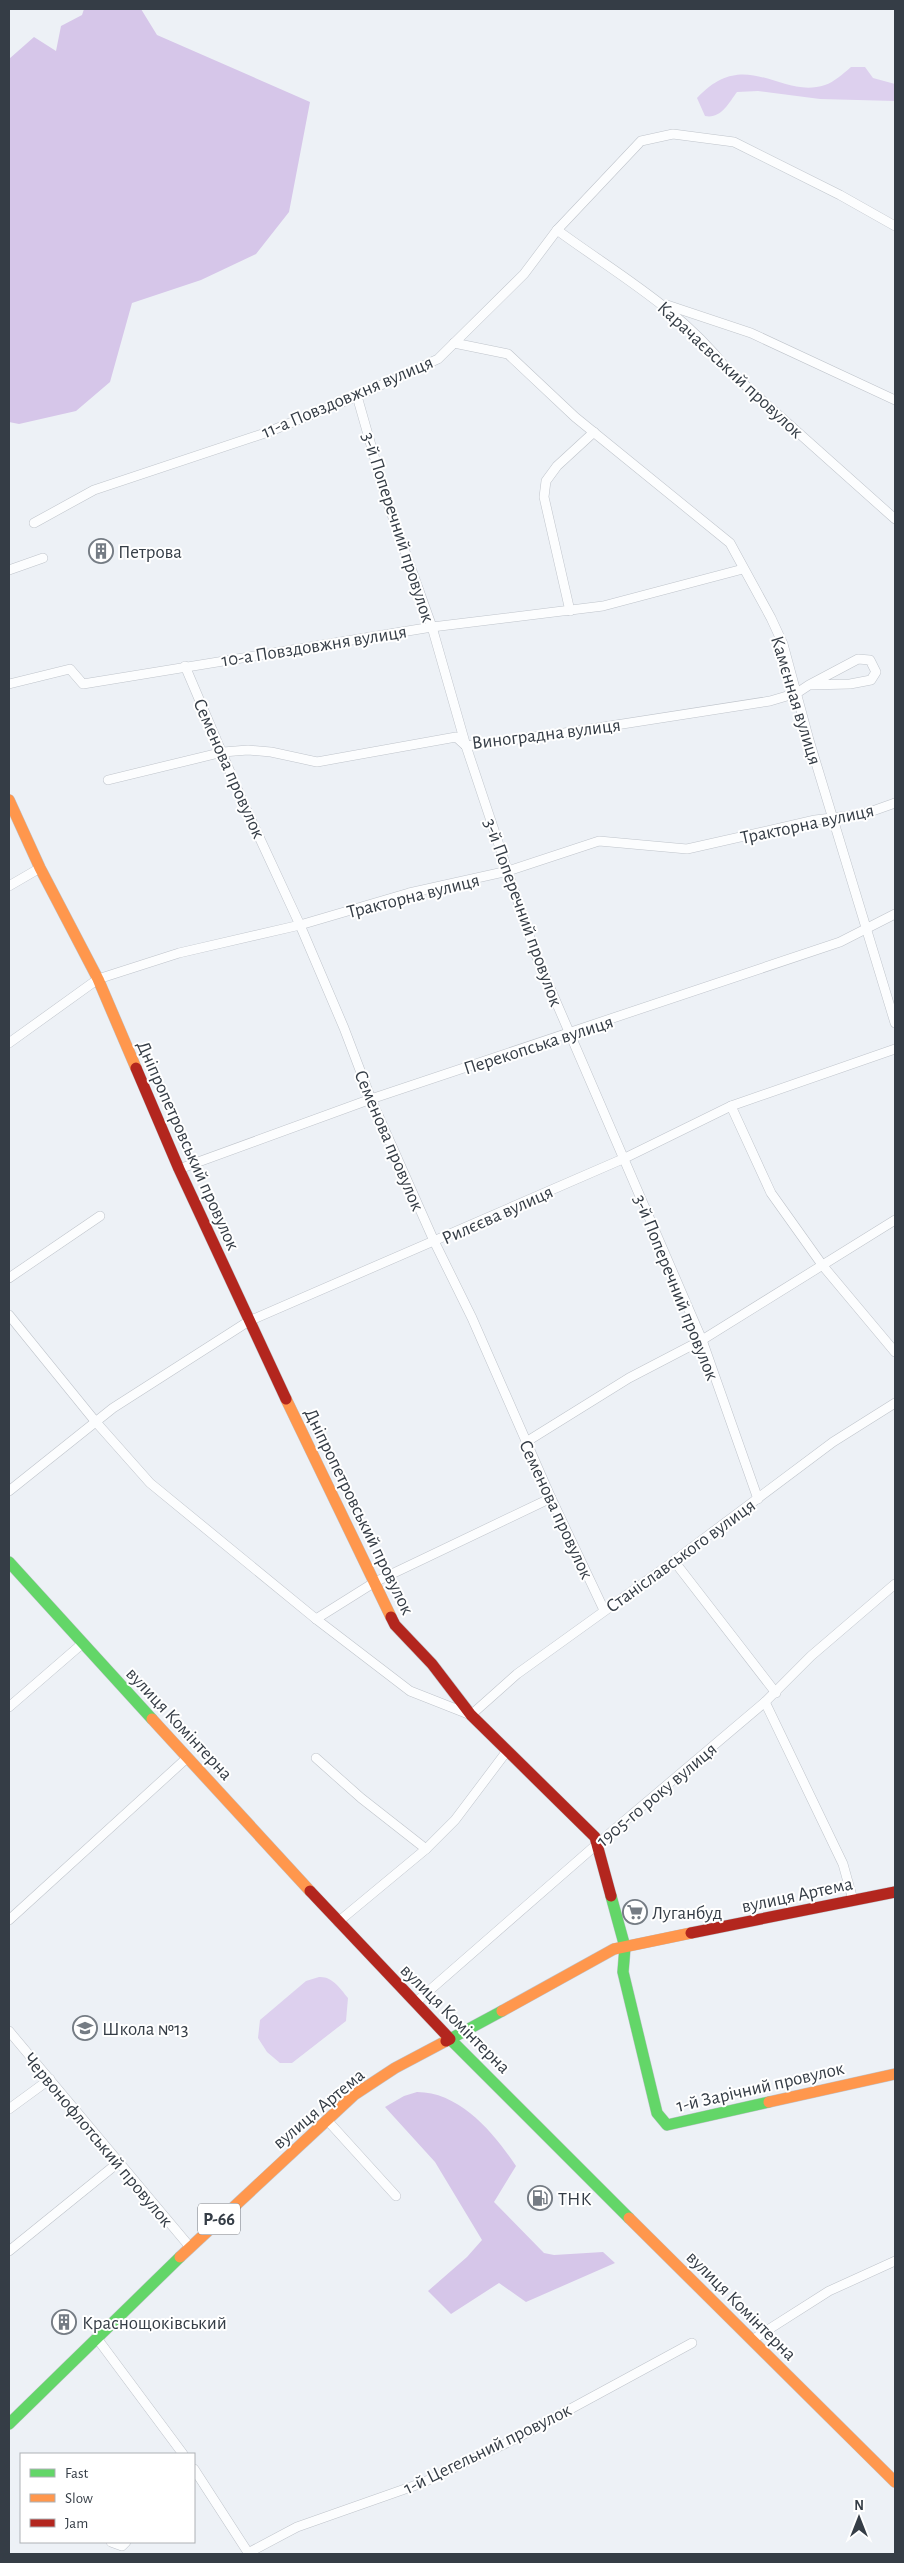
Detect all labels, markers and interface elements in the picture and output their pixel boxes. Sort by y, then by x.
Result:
street label: Карачаєвський провулок [654,298,807,442]
street label: 11-а Повздовжня вулиця [259,353,436,442]
street label: 3-й Поперечний провулок [358,430,437,625]
building icon: Петрова [88,538,114,564]
place label: Петрова [118,543,182,562]
street label: 10-а Повздовжня вулиця [220,622,408,671]
street label: Камєнная вулиця [767,634,824,767]
street label: Семенова провулок [189,696,268,842]
street label: Виноградна вулиця [471,716,622,753]
street label: Тракторна вулиця [739,801,876,848]
street label: 3-й Поперечний провулок [480,816,566,1009]
street label: Тракторна вулиця [345,871,482,922]
street label: Перекопська вулиця [461,1012,616,1079]
street label: Дніпропетровський провулок [133,1038,243,1253]
street label: Семенова провулок [350,1067,427,1214]
street label: Рилєєва вулиця [439,1182,556,1248]
street label: 3-й Поперечний провулок [630,1192,722,1383]
street label: Дніпропетровський провулок [300,1406,417,1618]
street label: Семенова провулок [515,1437,596,1582]
street label: Станіславського вулиця [603,1496,759,1617]
street label: вулиця Комінтерна [122,1664,236,1784]
street label: 1905-го року вулиця [593,1740,721,1851]
street label: вулиця Артема [740,1874,855,1917]
supermarket icon: Луганбуд [622,1899,648,1925]
place label: Луганбуд [652,1904,722,1923]
street label: вулиця Комінтерна [396,1961,514,2078]
school or university icon: Школа №13 [72,2015,98,2041]
place label: Школа №13 [102,2020,189,2039]
street label: Червонофлотський провулок [20,2049,176,2231]
street label: 1-й Зарічний провулок [675,2059,846,2116]
street label: вулиця Артема [270,2065,369,2153]
fuel station icon: ТНК [527,2185,553,2211]
place label: ТНК [558,2190,592,2209]
road number: Р-66 [198,2204,240,2234]
street label: вулиця Комінтерна [682,2248,800,2365]
building icon: Краснощоківський [51,2309,77,2335]
place label: Краснощоківський [82,2314,227,2333]
street label: 1-й Цегельний провулок [401,2400,575,2498]
legend [20,2453,195,2543]
text: Fast [65,2466,89,2481]
text: Slow [65,2491,93,2506]
north arrow [834,2493,884,2543]
text: N [854,2499,864,2513]
text: Jam [65,2516,88,2531]

